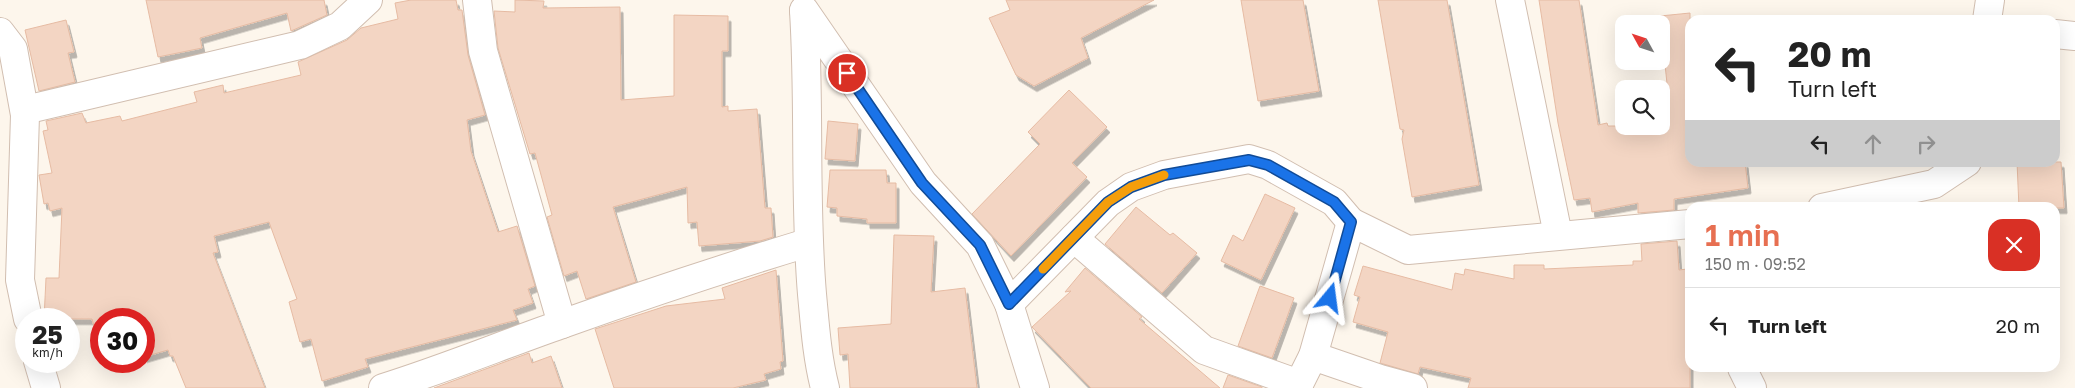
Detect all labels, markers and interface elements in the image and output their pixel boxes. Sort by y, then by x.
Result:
north arrow [1615,15,1670,70]
map controls [1615,15,1670,135]
text: 20 m [1788,33,1871,75]
icon: left [1705,35,1770,100]
pin [826,52,868,94]
icon: arrive [833,59,861,87]
text: Turn left [1788,75,1877,102]
button: search [1615,80,1670,135]
icon: left [1806,130,1834,158]
icon: ahead [1859,130,1887,158]
icon: right [1912,130,1940,158]
text: 1 min [1705,217,1780,253]
button: close [1988,219,2040,271]
text: 150 m · 09:52 [1705,254,1806,274]
position arrow [1303,271,1355,323]
speed limit sign: 30 [90,308,155,373]
icon: left [1705,311,1733,339]
text: Turn left [1748,314,1827,337]
text: 20 m [1996,314,2040,337]
text: 25 [32,319,63,350]
text: km/h [32,345,63,360]

